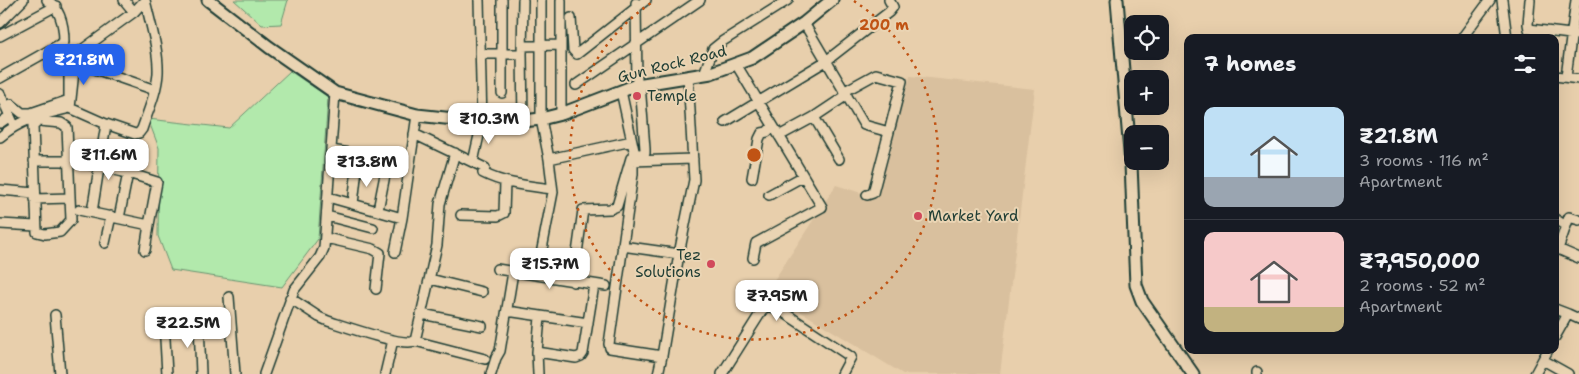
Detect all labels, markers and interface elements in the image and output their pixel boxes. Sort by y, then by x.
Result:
text: 200 m [859,15,909,35]
map controls [1124,15,1169,170]
button: locate [1124,15,1169,60]
street label: Gun Rock Road [615,41,729,87]
pin: ₹21.8M [43,44,125,86]
text: ₹21.8M [54,49,114,70]
text: 7 homes [1204,50,1296,78]
icon: filters [1511,50,1539,78]
button: + [1124,70,1169,115]
place label: Temple [647,86,697,106]
marker: Temple [631,90,643,102]
pin: ₹10.3M [448,102,530,145]
text: ₹10.3M [459,108,519,129]
text: ₹21.8M [1359,122,1438,150]
button: − [1124,125,1169,170]
icon: home [1244,127,1304,187]
pin: ₹11.6M [68,138,150,181]
text: ₹11.6M [81,144,137,165]
pin: ₹13.8M [326,146,408,188]
centre of rings [745,146,763,164]
text: 3 rooms · 116 m² [1359,150,1489,171]
text: ₹13.8M [337,151,397,172]
text: Apartment [1359,171,1442,192]
place label: Market Yard [928,206,1019,226]
marker: Market Yard [912,210,924,222]
place label: Tez Solutions [635,245,701,282]
text: ₹7,950,000 [1359,247,1480,275]
pin: ₹15.7M [509,248,591,290]
icon: home [1244,252,1304,312]
text: ₹15.7M [521,253,579,274]
marker: Tez Solutions [705,258,717,270]
text: 2 rooms · 52 m² [1359,275,1486,296]
pin: ₹7.95M [736,280,818,322]
text: ₹7.95M [746,285,808,306]
text: Apartment [1359,296,1442,317]
pin: ₹22.5M [147,306,229,349]
text: ₹22.5M [156,312,220,333]

